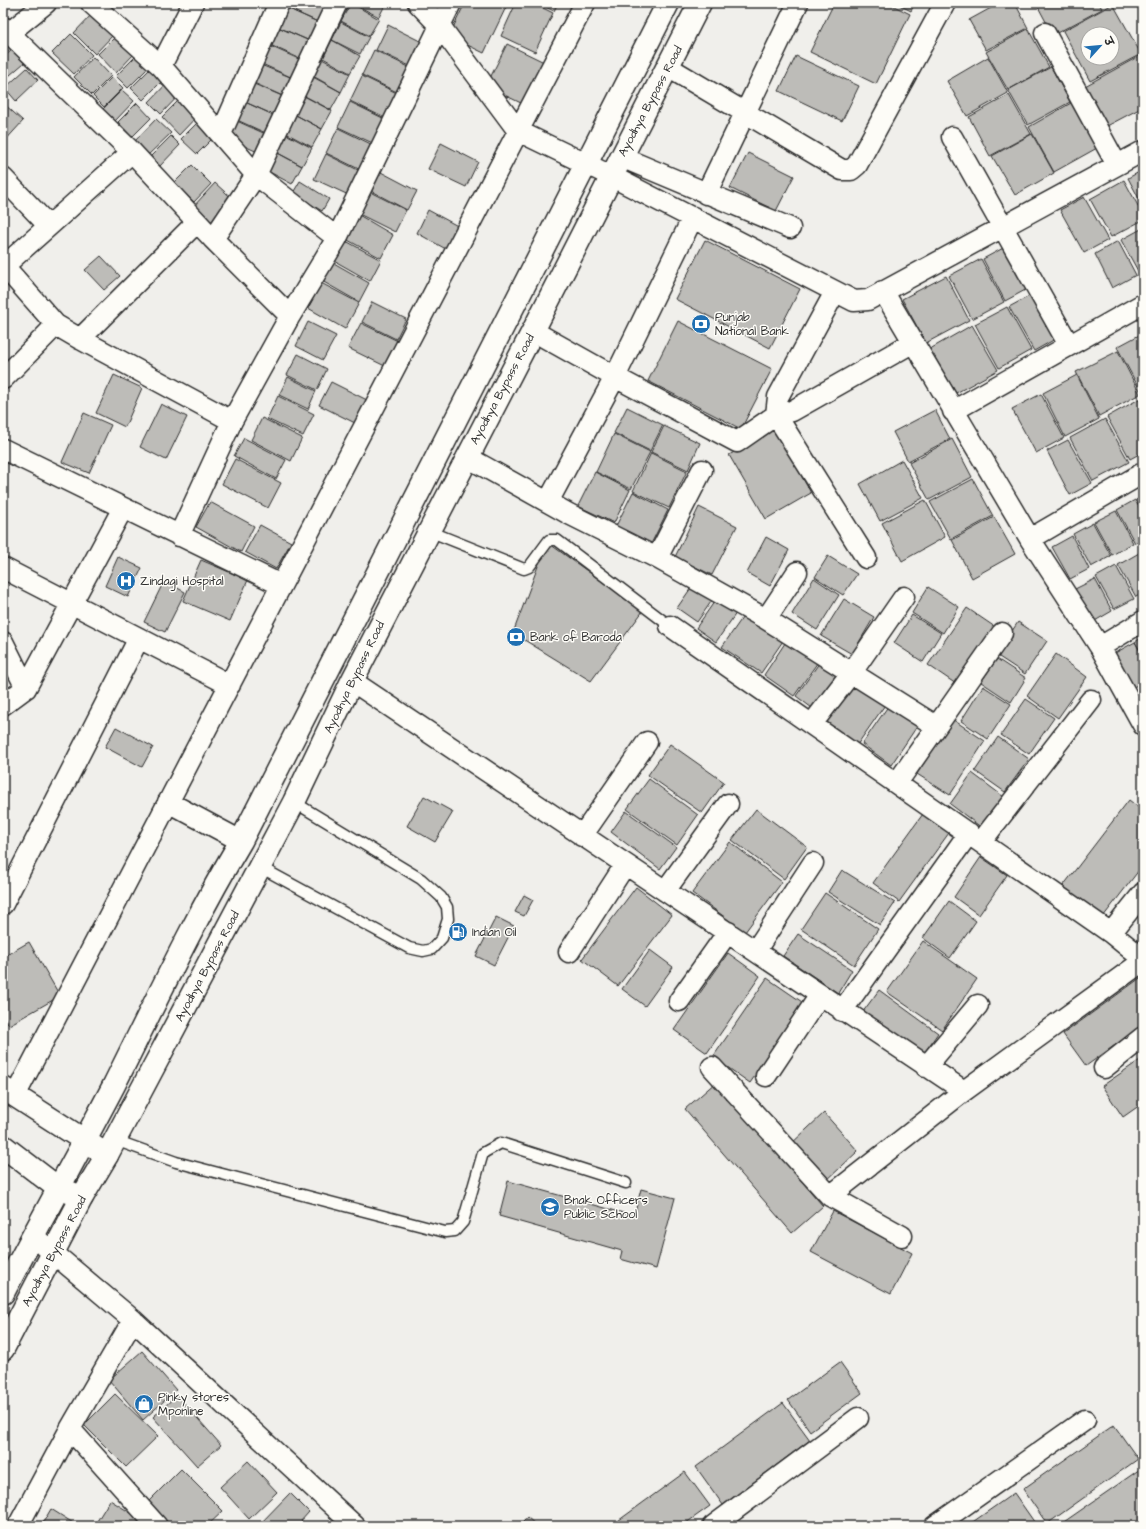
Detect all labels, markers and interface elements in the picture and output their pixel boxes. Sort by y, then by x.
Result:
north arrow [1080,26,1120,66]
text: उ [1100,34,1118,50]
street label: Ayodhya Bypass Road [614,43,688,160]
place label: Punjab National Bank [715,309,789,340]
bank icon: Punjab National Bank [690,313,712,335]
street label: Ayodhya Bypass Road [466,331,540,448]
hospital icon: Zindagi Hospital [115,570,137,592]
place label: Zindagi Hospital [140,573,224,591]
street label: Ayodhya Bypass Road [320,618,390,737]
bank icon: Bank of Baroda [505,626,527,648]
place label: Bank of Baroda [530,629,622,646]
street label: Ayodhya Bypass Road [171,908,245,1025]
fuel station icon: Indian Oil [447,921,469,943]
place label: Indian Oil [472,924,517,941]
place label: Bnak Officers Public School [564,1192,648,1223]
street label: Ayodhya Bypass Road [18,1193,92,1310]
school or university icon: Bnak Officers Public School [539,1196,561,1218]
place label: Pinky stores Mponline [158,1389,229,1420]
shop icon: Pinky stores Mponline [133,1393,155,1415]

